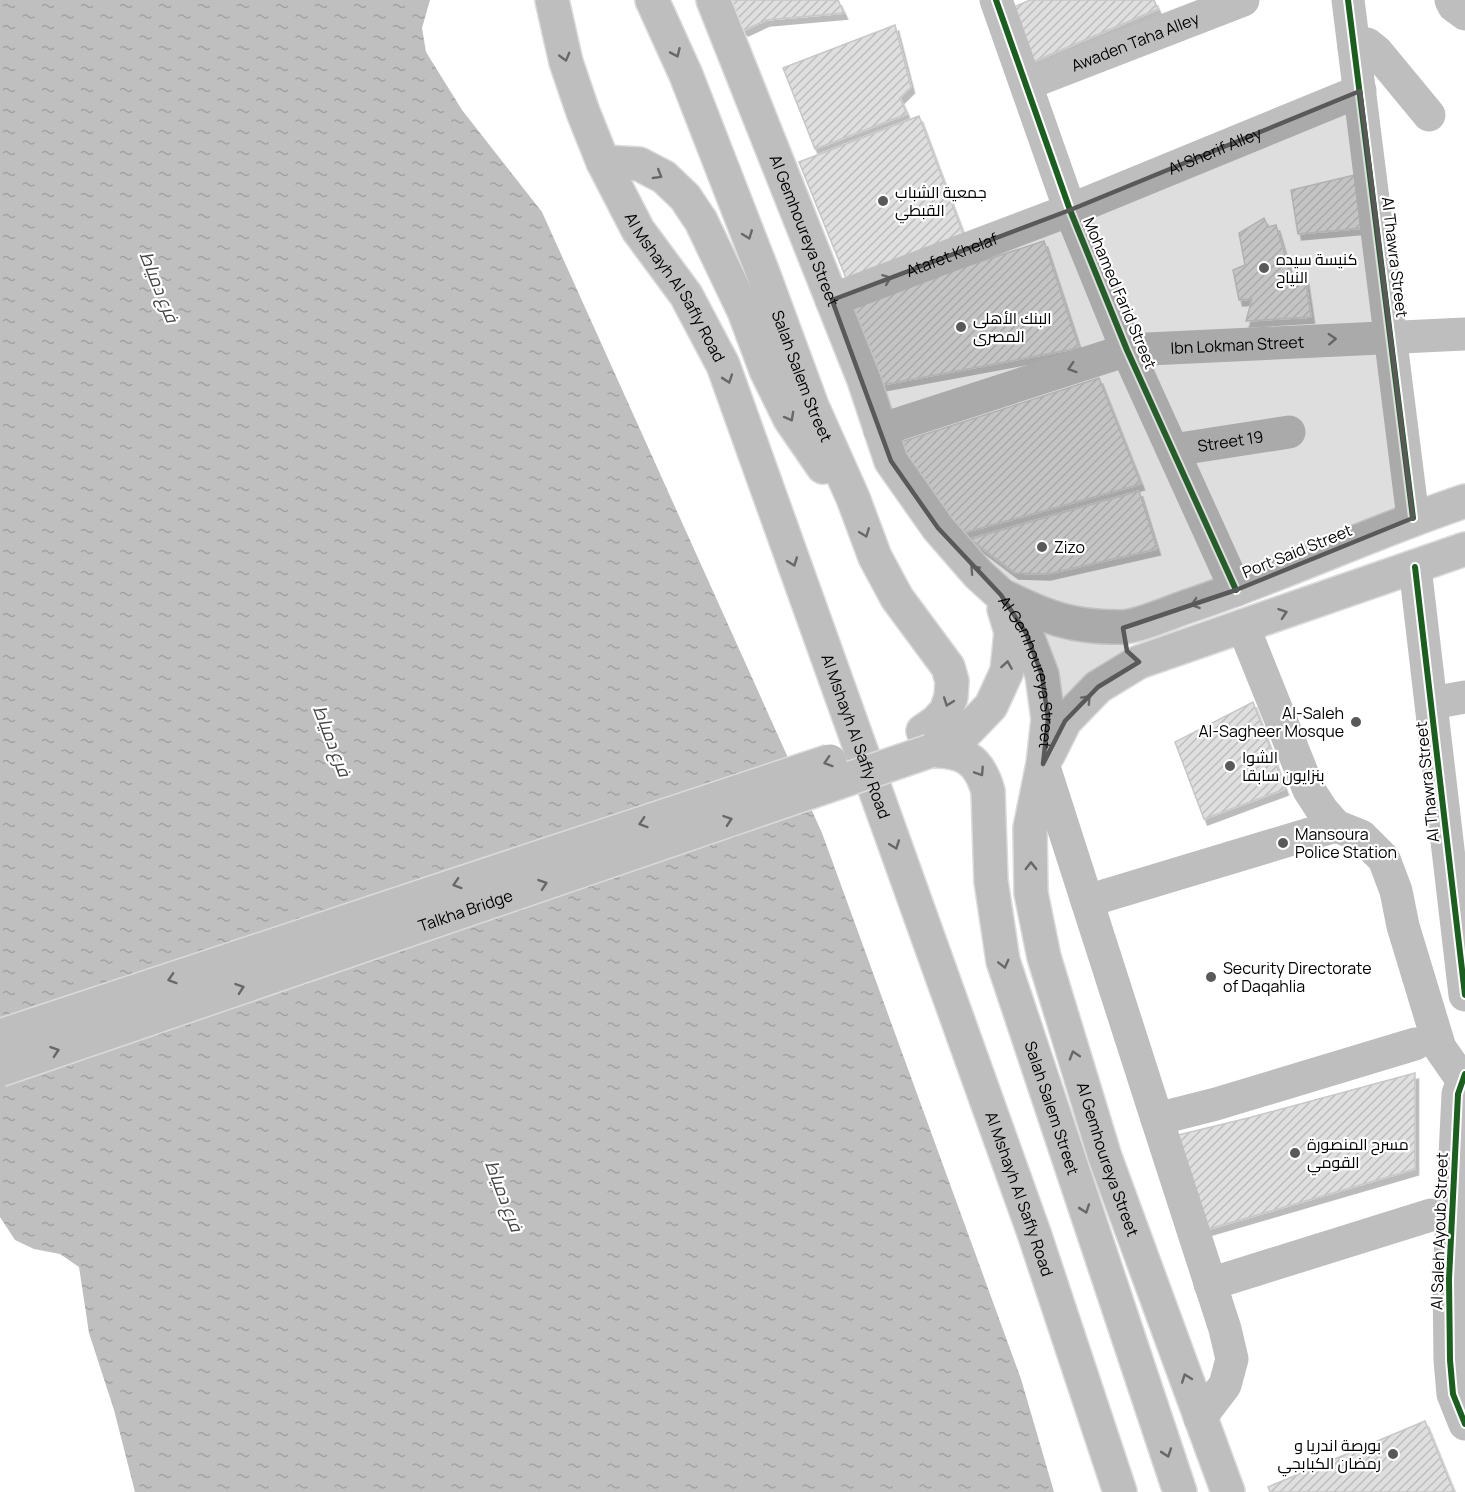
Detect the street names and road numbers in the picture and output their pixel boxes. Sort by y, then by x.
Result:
street label: Awaden Taha Alley [1068,7,1203,77]
street label: Al Sherif Alley [1165,121,1266,180]
street label: Al Gemhoureya Street [765,151,845,310]
street label: Al Thawra Street [1377,195,1413,319]
street label: Al Mshayh Al Safly Road [620,209,730,366]
street label: Mohamed Farid Street [1078,214,1162,372]
street label: Atafet Khelaf [903,227,1001,282]
street label: Salah Salem Street [767,307,838,445]
street label: Ibn Lokman Street [1170,331,1305,359]
street label: Street 19 [1196,425,1265,457]
street label: Port Said Street [1239,519,1355,583]
street label: Al Gemhoureya Street [993,591,1059,750]
street label: Al Mshayh Al Safly Road [816,651,896,822]
street label: Al Thawra Street [1410,720,1444,844]
street label: Talkha Bridge [415,884,515,937]
street label: Salah Salem Street [1019,1038,1084,1178]
street label: Al Gemhoureya Street [1072,1079,1144,1239]
street label: Al Mshayh Al Safly Road [980,1108,1059,1279]
street label: Al Saleh Ayoub Street [1425,1152,1453,1310]

